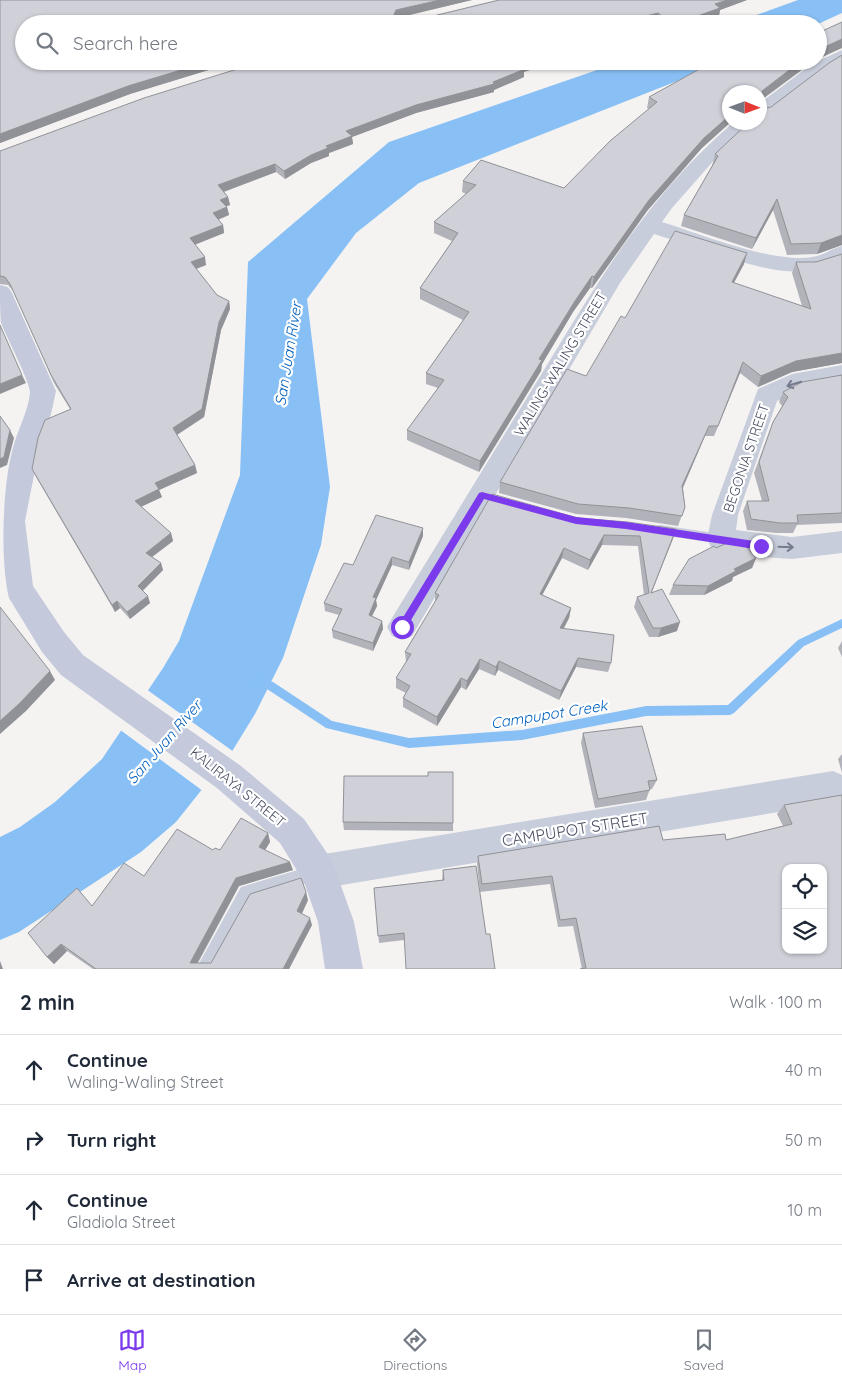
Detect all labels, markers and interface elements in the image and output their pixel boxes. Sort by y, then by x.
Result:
search box [15,15,827,70]
icon: search [33,29,61,57]
text: Search here [73,31,178,55]
north arrow [722,85,767,130]
street label: WALING-WALING STREET [510,288,610,440]
water label: San Juan River [270,299,306,407]
one-way arrow [787,379,803,389]
street label: BEGONIA STREET [719,401,773,515]
route end [750,535,773,558]
one-way arrow [778,542,794,552]
route start [391,616,414,639]
water label: San Juan River [123,695,207,788]
water label: Campupot Creek [489,695,611,733]
street label: KALIRAYA STREET [187,743,289,831]
street label: CAMPUPOT STREET [500,808,650,850]
map controls [782,864,827,954]
button: locate [782,864,827,909]
button: layers [782,909,827,954]
text: 2 min [20,989,75,1015]
text: Walk · 100 m [729,992,822,1012]
text: Continue [67,1048,148,1072]
icon: ahead [20,1056,48,1084]
text: 40 m [785,1060,822,1080]
text: Waling-Waling Street [67,1072,224,1092]
icon: right [20,1126,48,1154]
text: Turn right [67,1128,156,1152]
text: 50 m [785,1130,822,1150]
text: Continue [67,1188,148,1212]
icon: ahead [20,1196,48,1224]
text: 10 m [788,1200,822,1220]
text: Gladiola Street [67,1212,176,1232]
icon: arrive [20,1266,48,1294]
text: Arrive at destination [67,1268,256,1292]
tab: Map [118,1326,147,1374]
tab: Directions [383,1326,447,1374]
tab: Saved [684,1326,724,1374]

